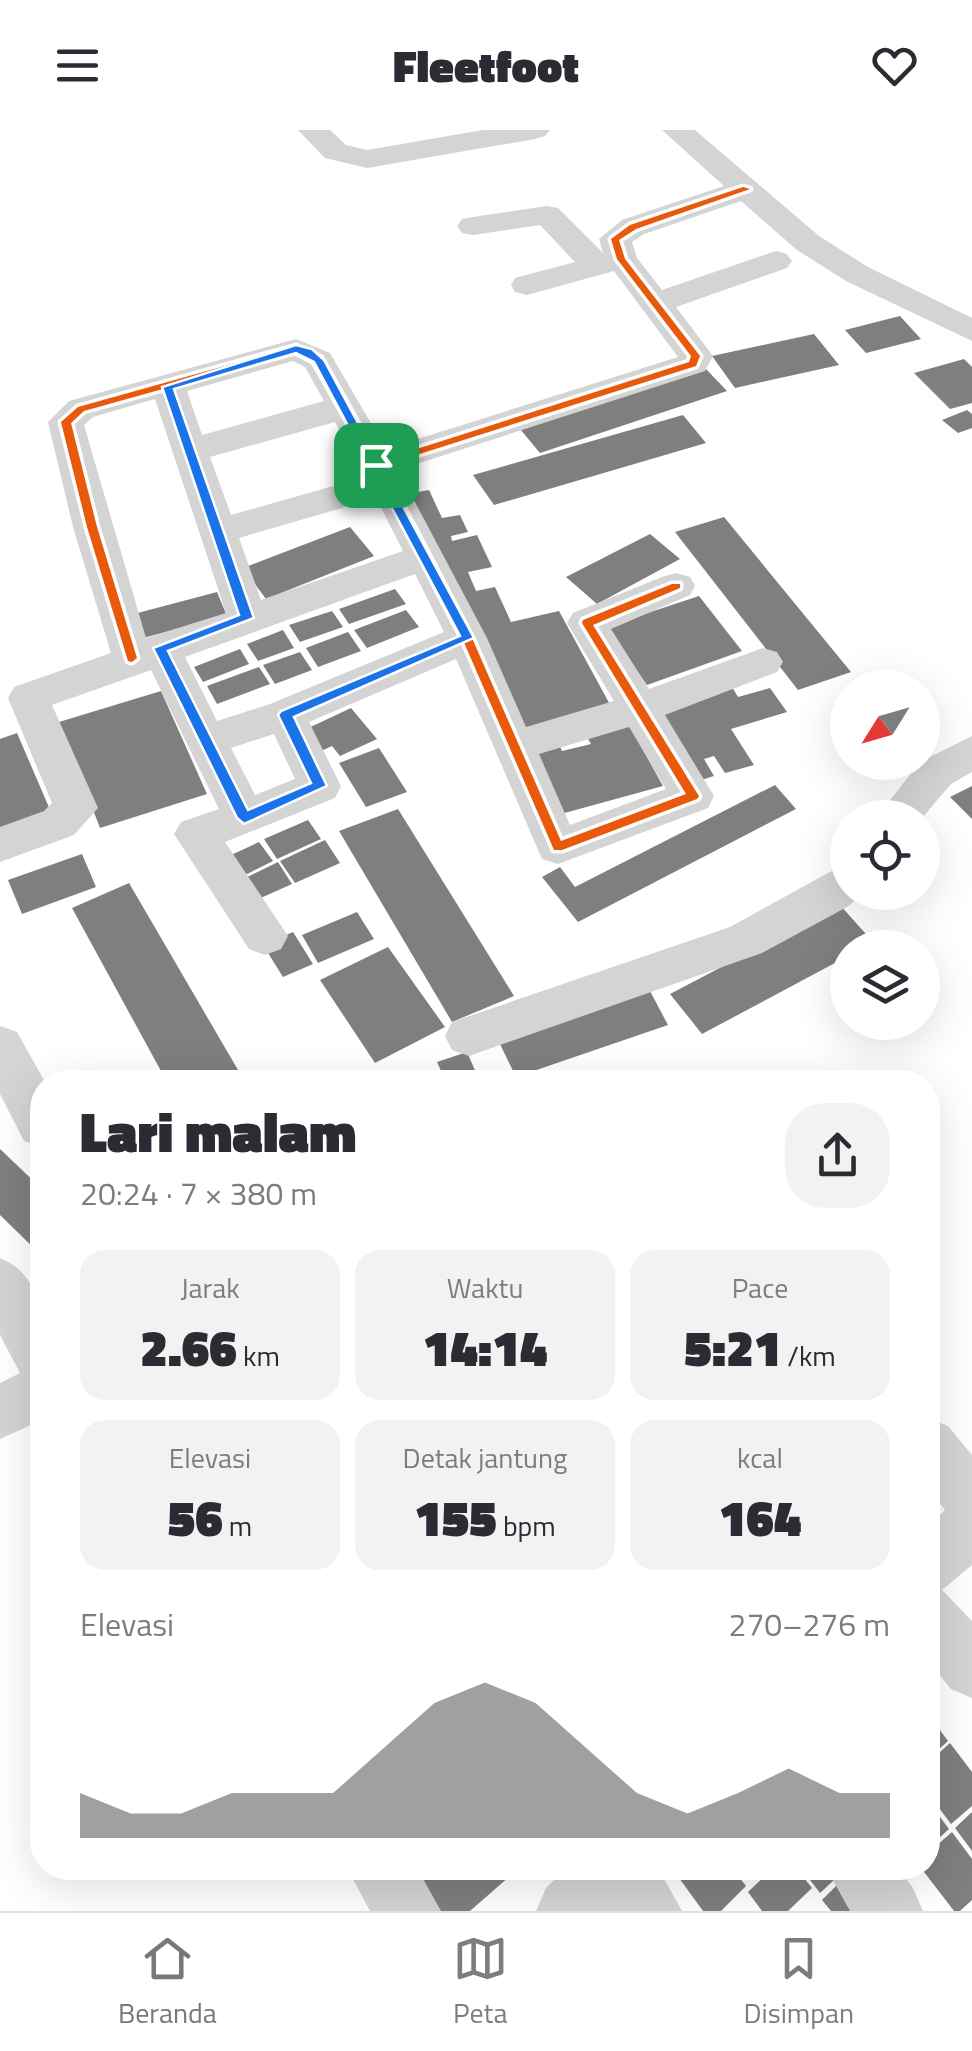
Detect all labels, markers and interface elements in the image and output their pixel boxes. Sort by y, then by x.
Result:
text: Fleetfoot [393,31,579,99]
icon: menu [50,38,105,93]
icon: heart [867,38,922,93]
pin [334,423,419,508]
icon: arrive [349,438,404,493]
north arrow [830,670,940,780]
map controls [830,670,940,1040]
button: locate [830,800,940,910]
button: layers [830,930,940,1040]
text: Lari malam [80,1090,356,1173]
button: share [785,1103,890,1208]
text: 20:24 · 7 × 380 m [80,1169,317,1217]
text: Jarak [180,1266,240,1309]
text: Waktu [447,1266,523,1309]
text: Pace [732,1266,788,1309]
text: 2.66 [140,1309,237,1385]
text: 14:14 [423,1309,547,1385]
text: 5:21 [684,1309,781,1385]
text: km [237,1334,280,1377]
text: /km [781,1334,836,1377]
text: Elevasi [169,1436,251,1479]
text: Detak jantung [403,1436,567,1479]
text: kcal [737,1436,783,1479]
text: 56 [168,1479,223,1555]
text: 155 [414,1479,497,1555]
text: 164 [719,1479,801,1555]
text: m [223,1504,252,1547]
text: bpm [497,1504,556,1547]
text: Elevasi [80,1600,174,1648]
text: 270–276 m [728,1600,890,1648]
tab: Beranda [118,1931,217,2034]
tab: Peta [453,1931,508,2034]
tab: Disimpan [744,1931,854,2034]

